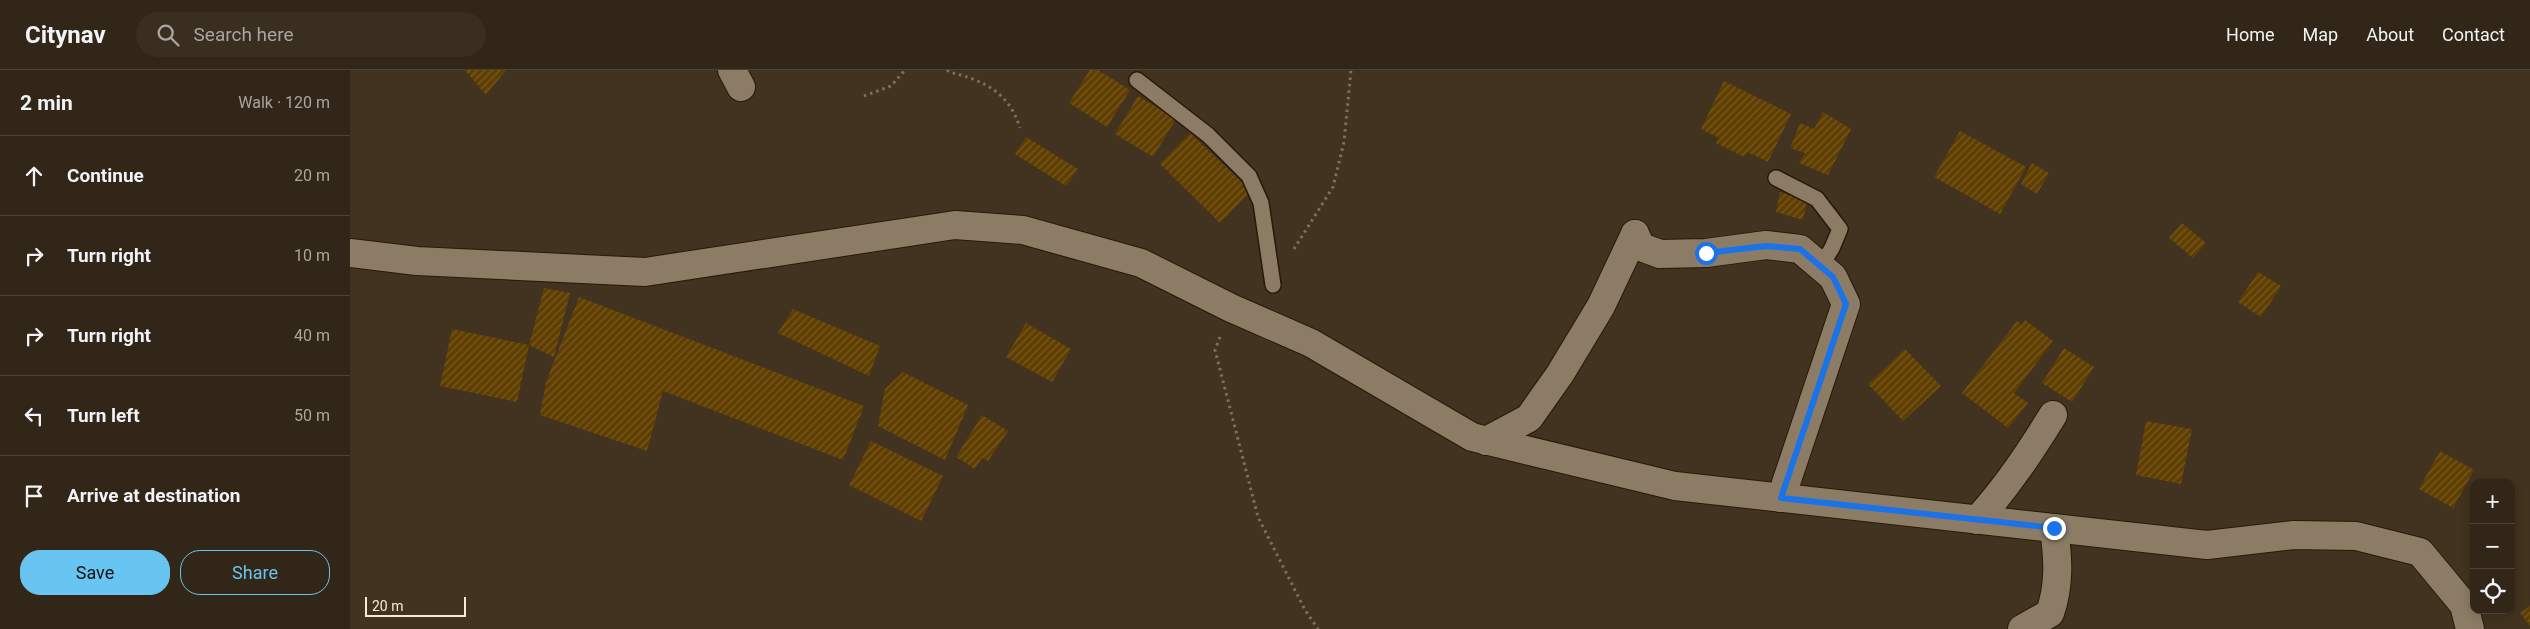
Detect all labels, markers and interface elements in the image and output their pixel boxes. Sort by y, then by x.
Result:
search box [136,12,486,57]
text: Citynav [25,21,106,49]
icon: search [154,21,182,49]
text: Search here [194,23,294,46]
text: Home [2226,24,2275,45]
text: Map [2303,24,2338,45]
text: About [2366,24,2414,45]
text: Contact [2442,24,2505,45]
text: 2 min [20,91,73,115]
text: Walk · 120 m [238,93,330,112]
icon: ahead [20,162,48,190]
text: Continue [67,164,144,187]
text: 20 m [294,166,330,185]
icon: right [20,242,48,270]
route start [1695,242,1718,265]
text: Turn right [67,244,151,267]
text: 10 m [294,246,330,265]
icon: right [20,322,48,350]
text: Turn right [67,324,151,347]
text: 40 m [294,326,330,345]
icon: left [20,402,48,430]
text: Turn left [67,404,140,427]
text: 50 m [294,406,330,425]
map controls [2470,479,2515,614]
button: + [2470,479,2515,524]
icon: arrive [20,482,48,510]
text: Arrive at destination [67,484,240,507]
route end [2043,517,2066,540]
button: − [2470,524,2515,569]
button: Save [20,550,170,595]
button: Share [180,550,330,595]
button: locate [2470,569,2515,614]
scale bar [365,594,466,617]
text: 20 m [372,598,404,614]

